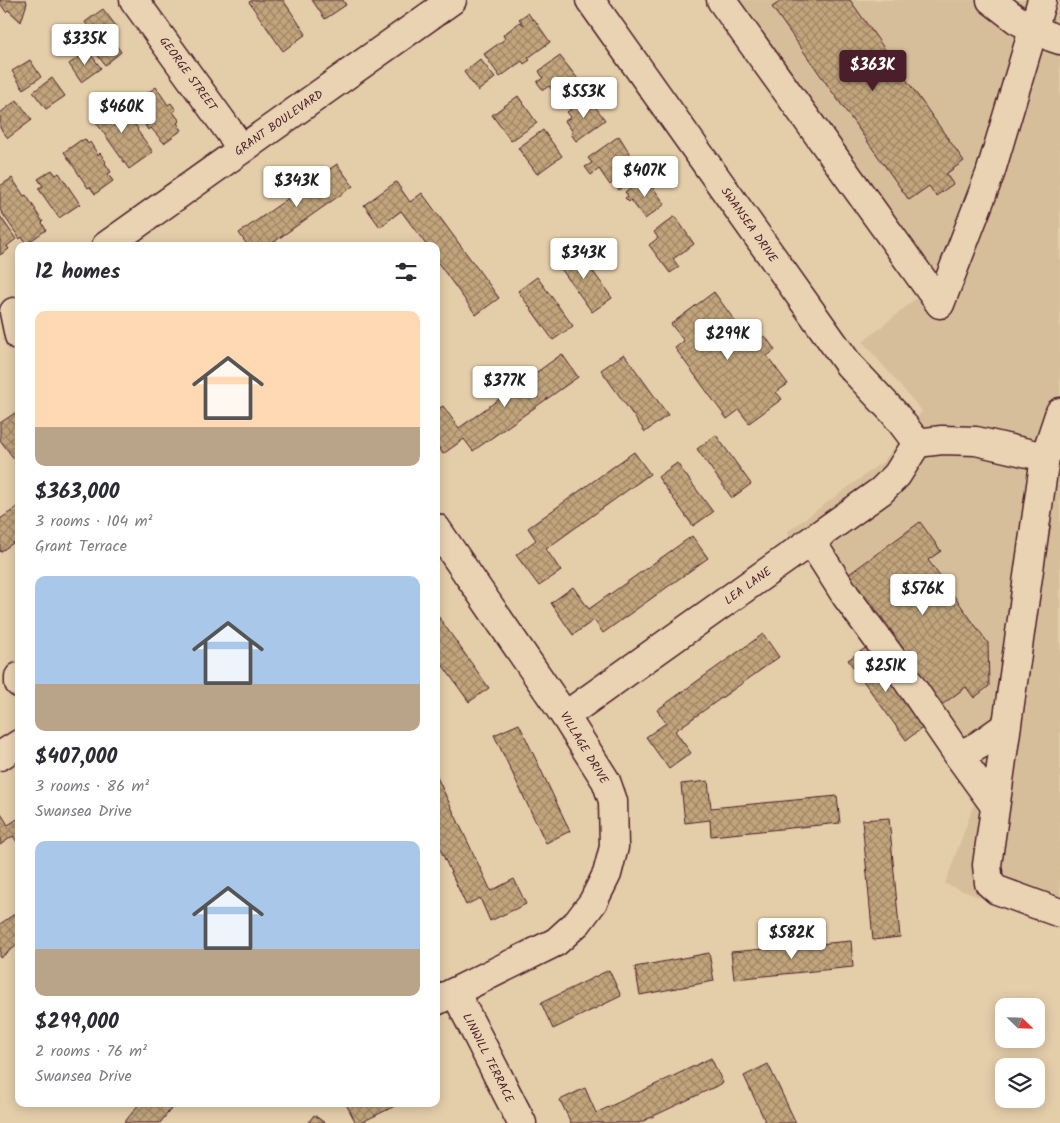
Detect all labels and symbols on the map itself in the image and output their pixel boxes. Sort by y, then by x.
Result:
pin: $335K [50,23,120,66]
street label: GEORGE STREET [154,33,223,117]
pin: $363K [838,49,908,92]
pin: $553K [549,76,619,119]
street label: GRANT BOULEVARD [230,85,328,161]
pin: $460K [87,92,157,134]
pin: $407K [610,156,680,198]
pin: $343K [262,166,332,208]
street label: SWANSEA DRIVE [716,183,783,268]
pin: $343K [549,238,619,280]
pin: $299K [693,318,763,361]
pin: $377K [470,366,540,408]
street label: LEA LANE [720,562,776,610]
pin: $576K [888,574,958,616]
pin: $251K [851,650,921,693]
street label: VILLAGE DRIVE [555,708,614,789]
pin: $582K [757,918,827,960]
north arrow [995,998,1045,1048]
street label: LINWILL TERRACE [457,1010,519,1107]

